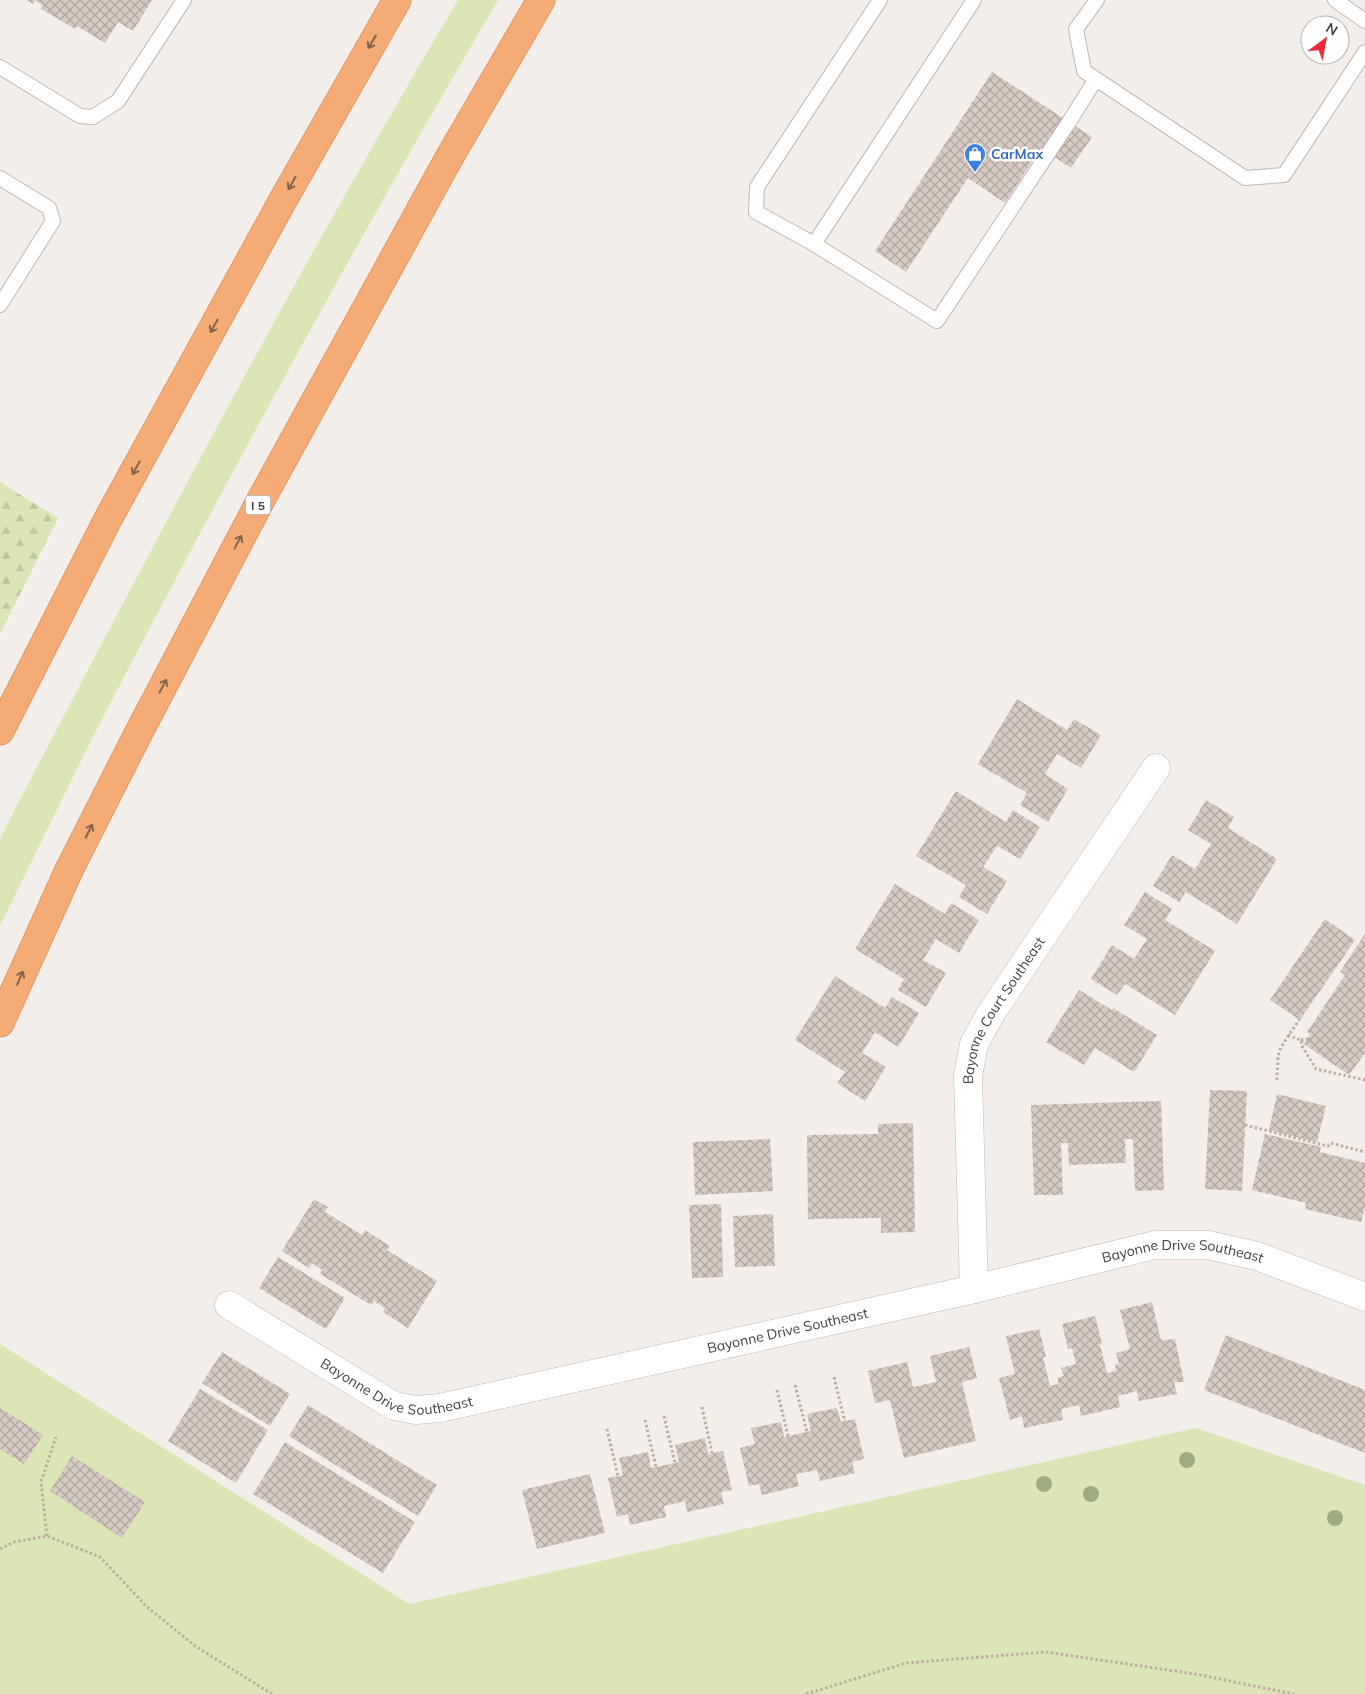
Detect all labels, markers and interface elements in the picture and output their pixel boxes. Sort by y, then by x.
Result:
north arrow [1300,15,1350,65]
text: N [1323,19,1341,39]
one-way arrow [367,34,377,49]
shop icon: CarMax [963,142,987,173]
place label: CarMax [991,145,1043,163]
one-way arrow [287,176,297,191]
one-way arrow [209,318,219,333]
one-way arrow [130,461,140,475]
road number: I 5 [246,496,270,514]
one-way arrow [233,535,243,550]
one-way arrow [159,679,168,694]
one-way arrow [85,824,94,839]
street label: Bayonne Court Southeast [959,933,1049,1084]
one-way arrow [16,971,26,986]
street label: Bayonne Drive Southeast [1100,1236,1266,1267]
street label: Bayonne Drive Southeast [705,1304,870,1357]
street label: Bayonne Drive Southeast [317,1354,474,1419]

